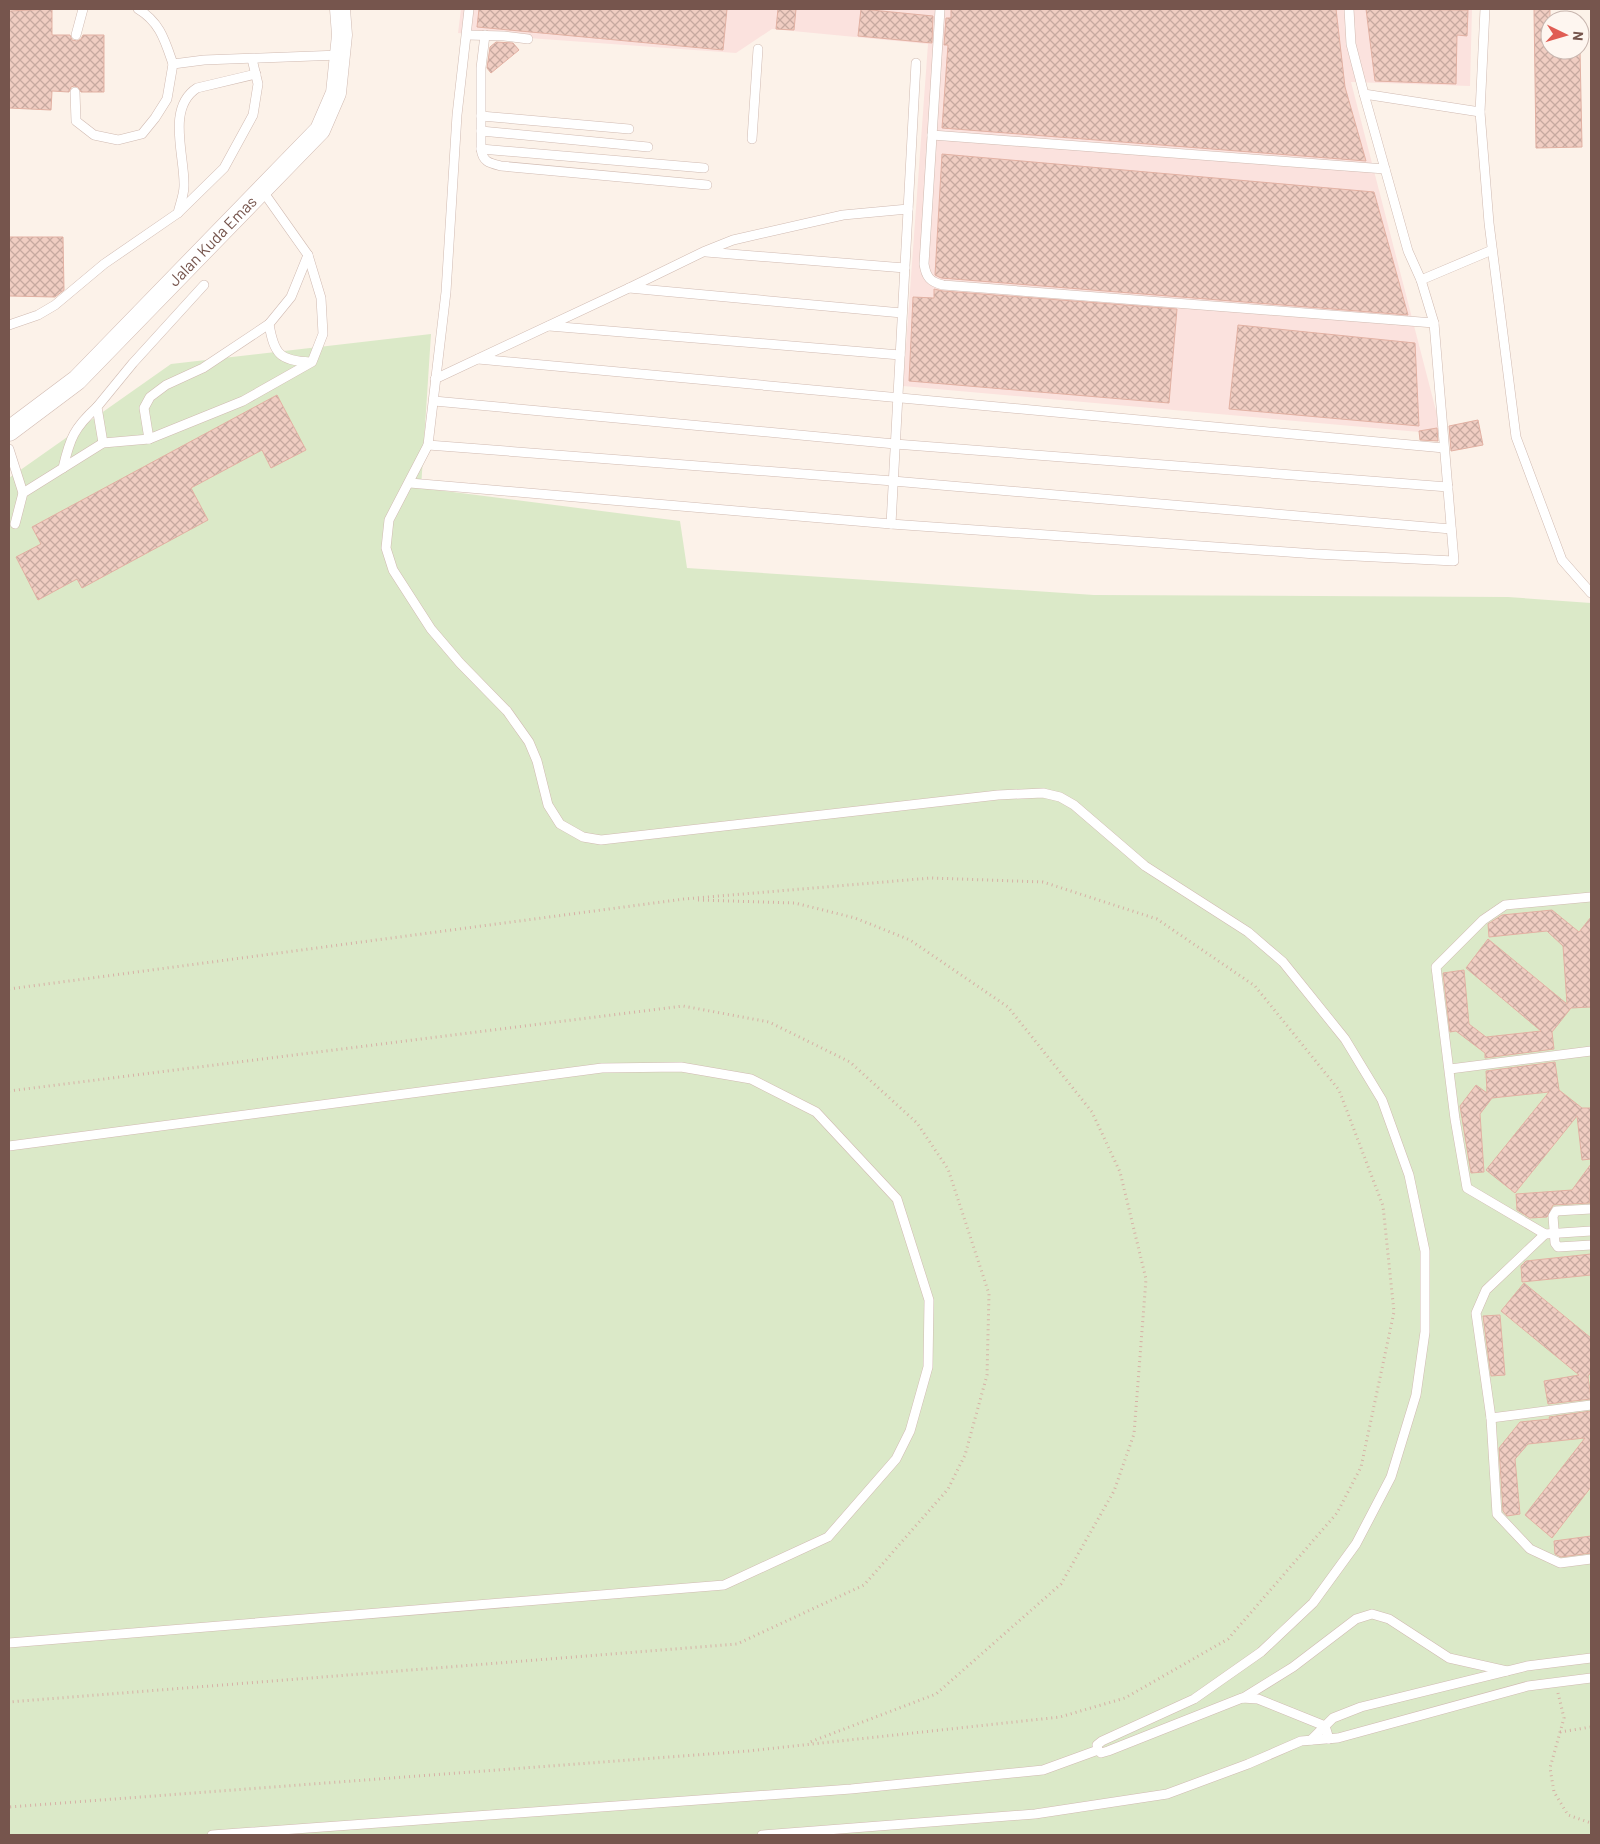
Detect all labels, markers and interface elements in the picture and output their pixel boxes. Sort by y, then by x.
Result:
north arrow [1540,10,1590,60]
text: N [1570,31,1587,42]
street label: Jalan Kuda Emas [164,191,260,290]

